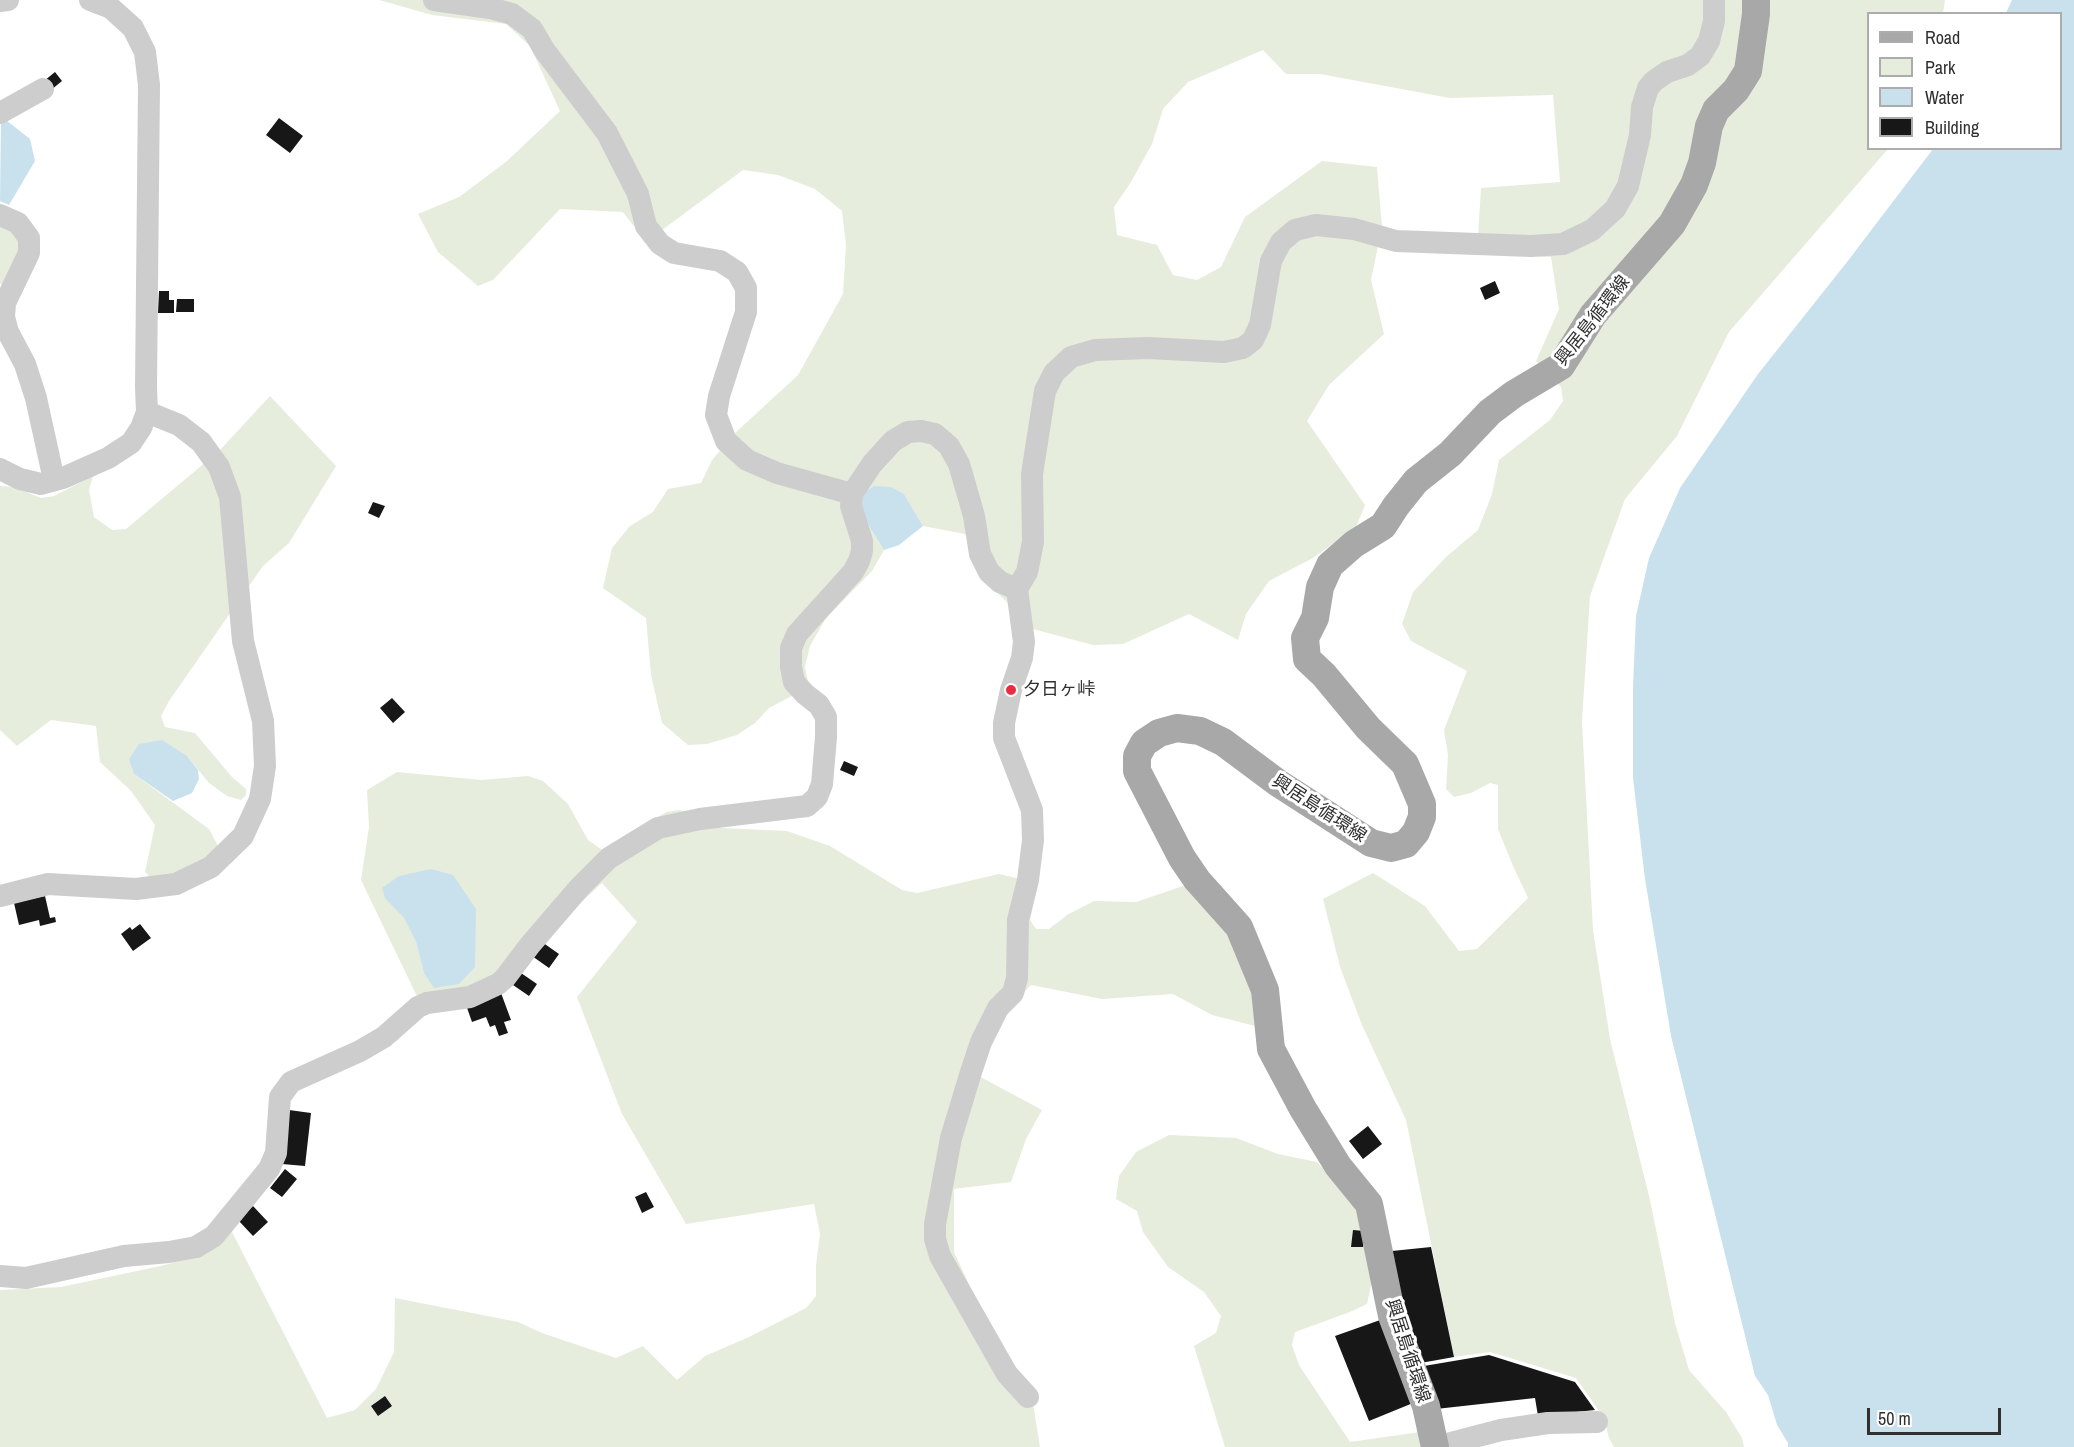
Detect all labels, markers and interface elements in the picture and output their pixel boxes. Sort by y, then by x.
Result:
legend [1867,12,2062,150]
text: Road [1925,25,1960,50]
text: Park [1925,55,1955,80]
text: Water [1925,85,1964,110]
text: Building [1925,115,1979,140]
street label: 興居島循環線 [1551,272,1635,370]
place label: 夕日ヶ峠 [1023,679,1095,701]
marker: 夕日ヶ峠 [1004,683,1018,697]
street label: 興居島循環線 [1268,771,1370,847]
street label: 興居島循環線 [1380,1296,1434,1406]
scale bar [1870,1396,2004,1434]
text: 50 m [1878,1406,1911,1431]

